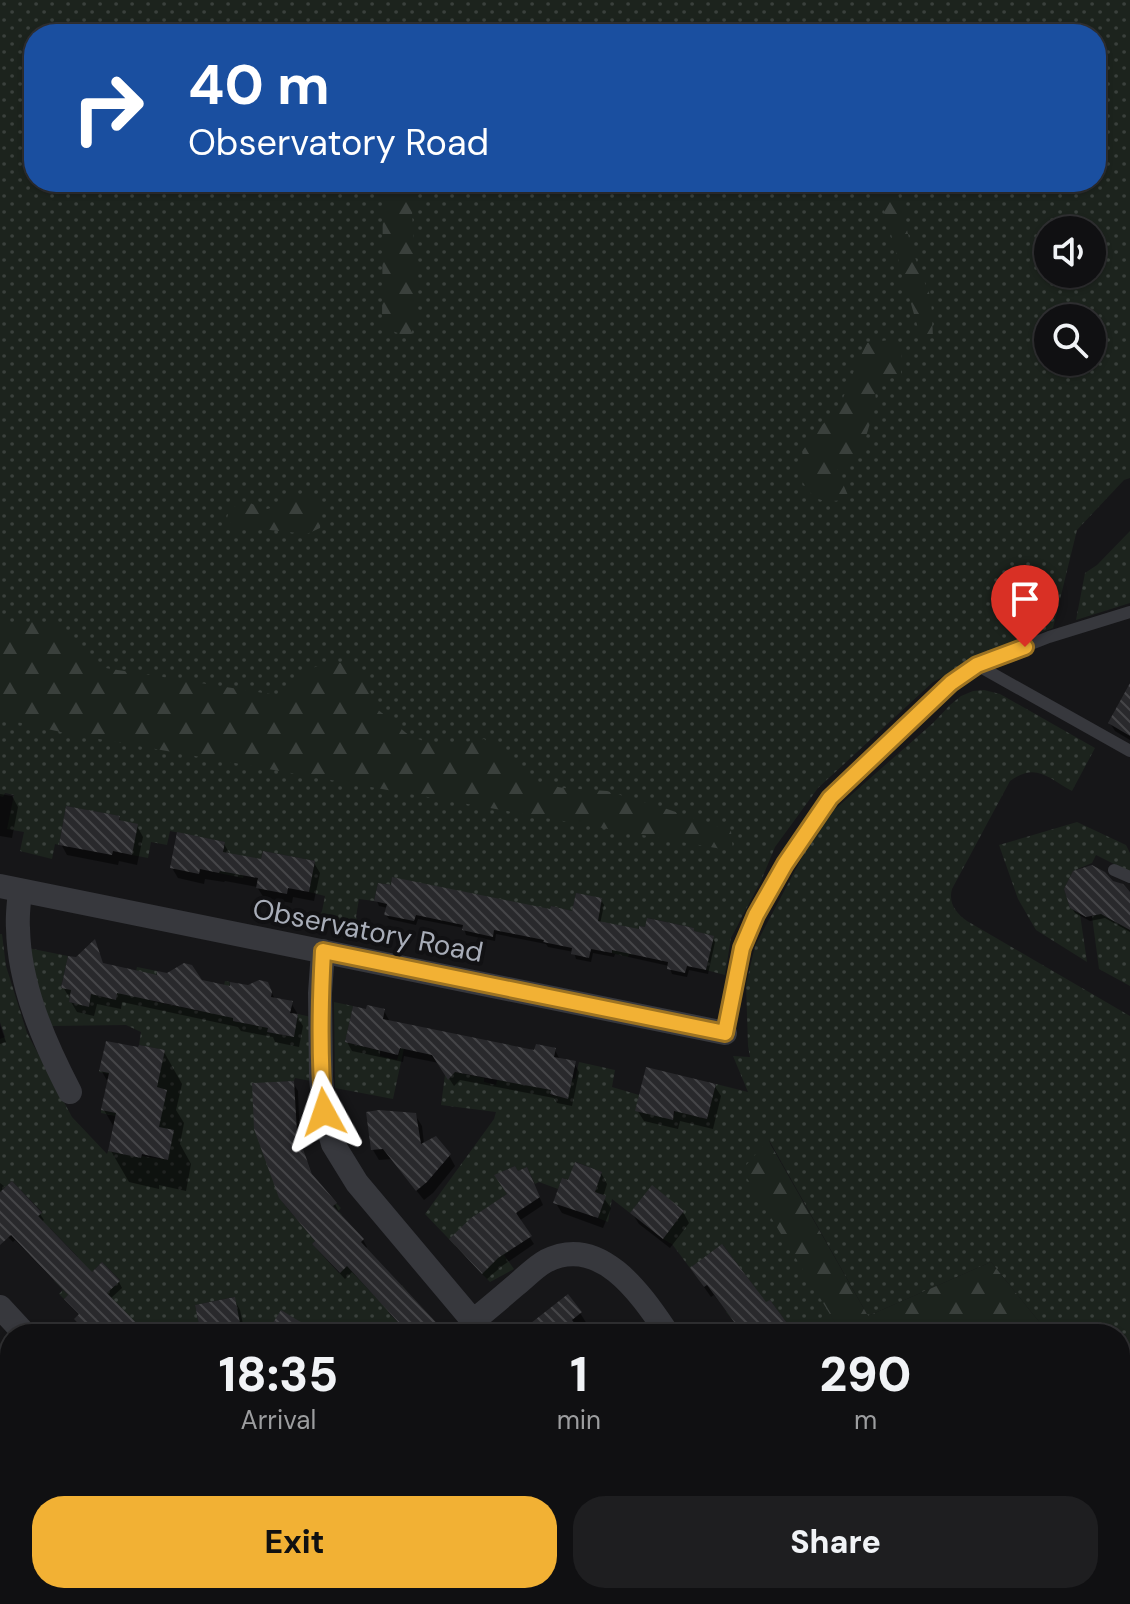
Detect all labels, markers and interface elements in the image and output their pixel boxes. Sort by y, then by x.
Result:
text: 40 m [188,48,330,121]
icon: right [56,56,160,160]
text: Observatory Road [188,119,489,166]
map controls [1034,216,1106,376]
button: sound [1034,216,1106,288]
button: search [1034,304,1106,376]
pin [991,565,1059,647]
icon: arrive [1003,577,1047,621]
street label: Observatory Road [249,890,486,971]
position arrow [282,1070,366,1154]
text: 18:35 [219,1343,338,1406]
text: 1 [570,1343,588,1406]
text: 290 [820,1343,911,1406]
text: Arrival [240,1403,316,1437]
text: min [557,1403,601,1437]
text: m [854,1403,877,1437]
button: Exit [32,1496,557,1588]
button: Share [573,1496,1098,1588]

